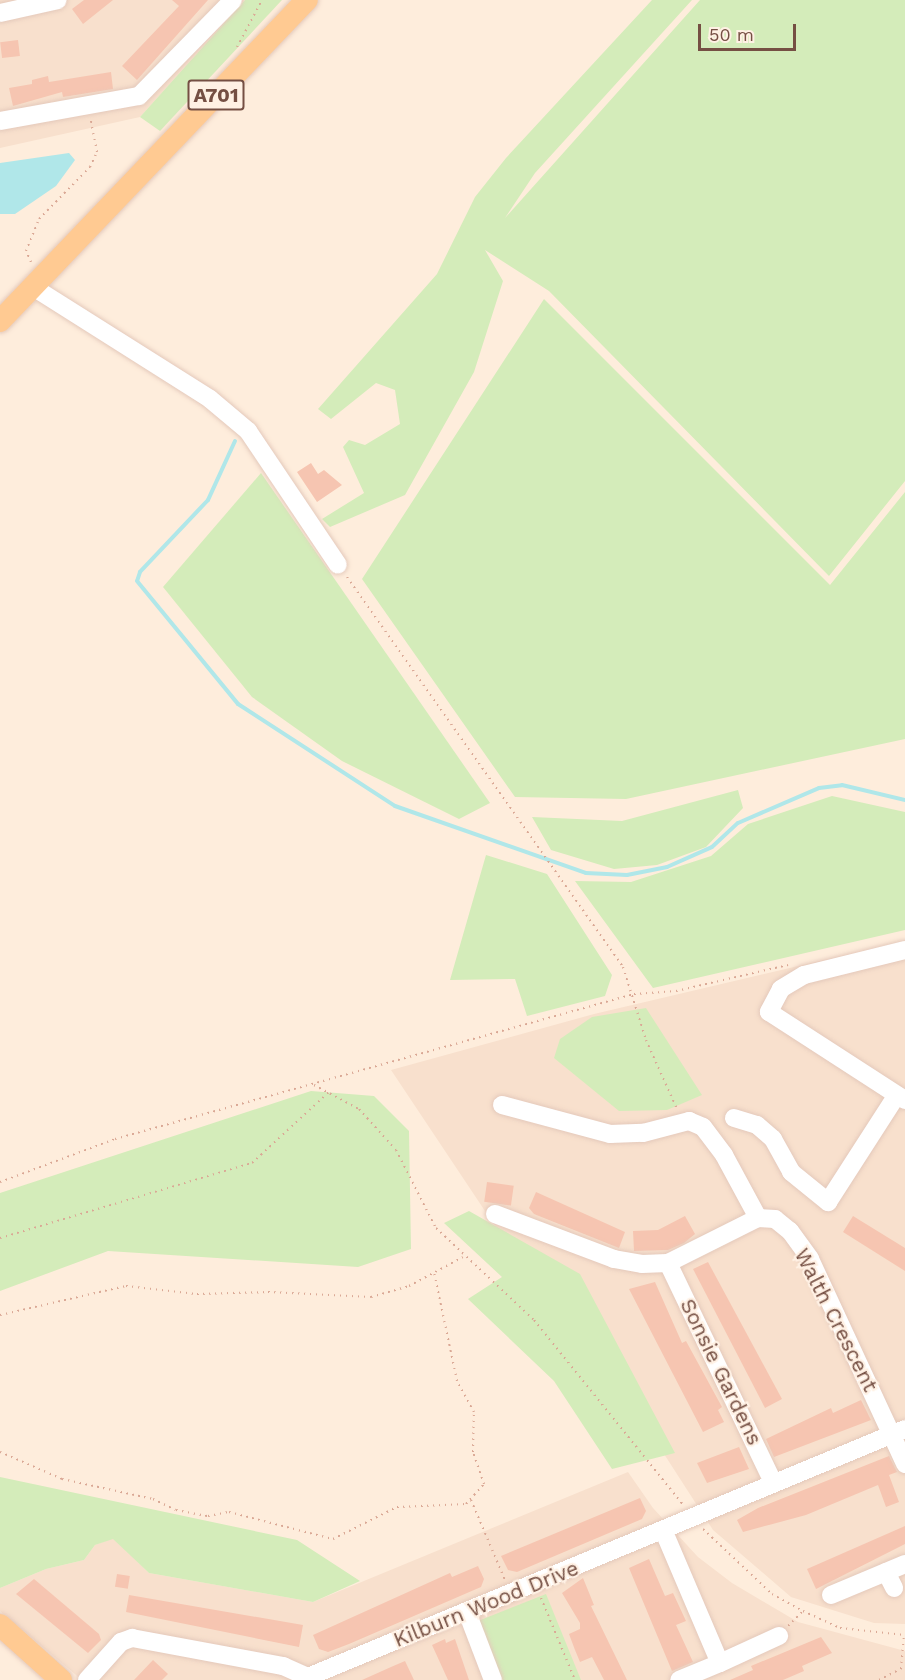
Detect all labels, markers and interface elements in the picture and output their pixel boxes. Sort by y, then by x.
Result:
scale bar [701,12,798,50]
text: 50 m [709,24,754,45]
road number: A701 [188,78,244,112]
street label: Walth Crescent [789,1244,883,1396]
street label: Sonsie Gardens [675,1295,767,1449]
street label: Kilburn Wood Drive [390,1555,582,1653]

